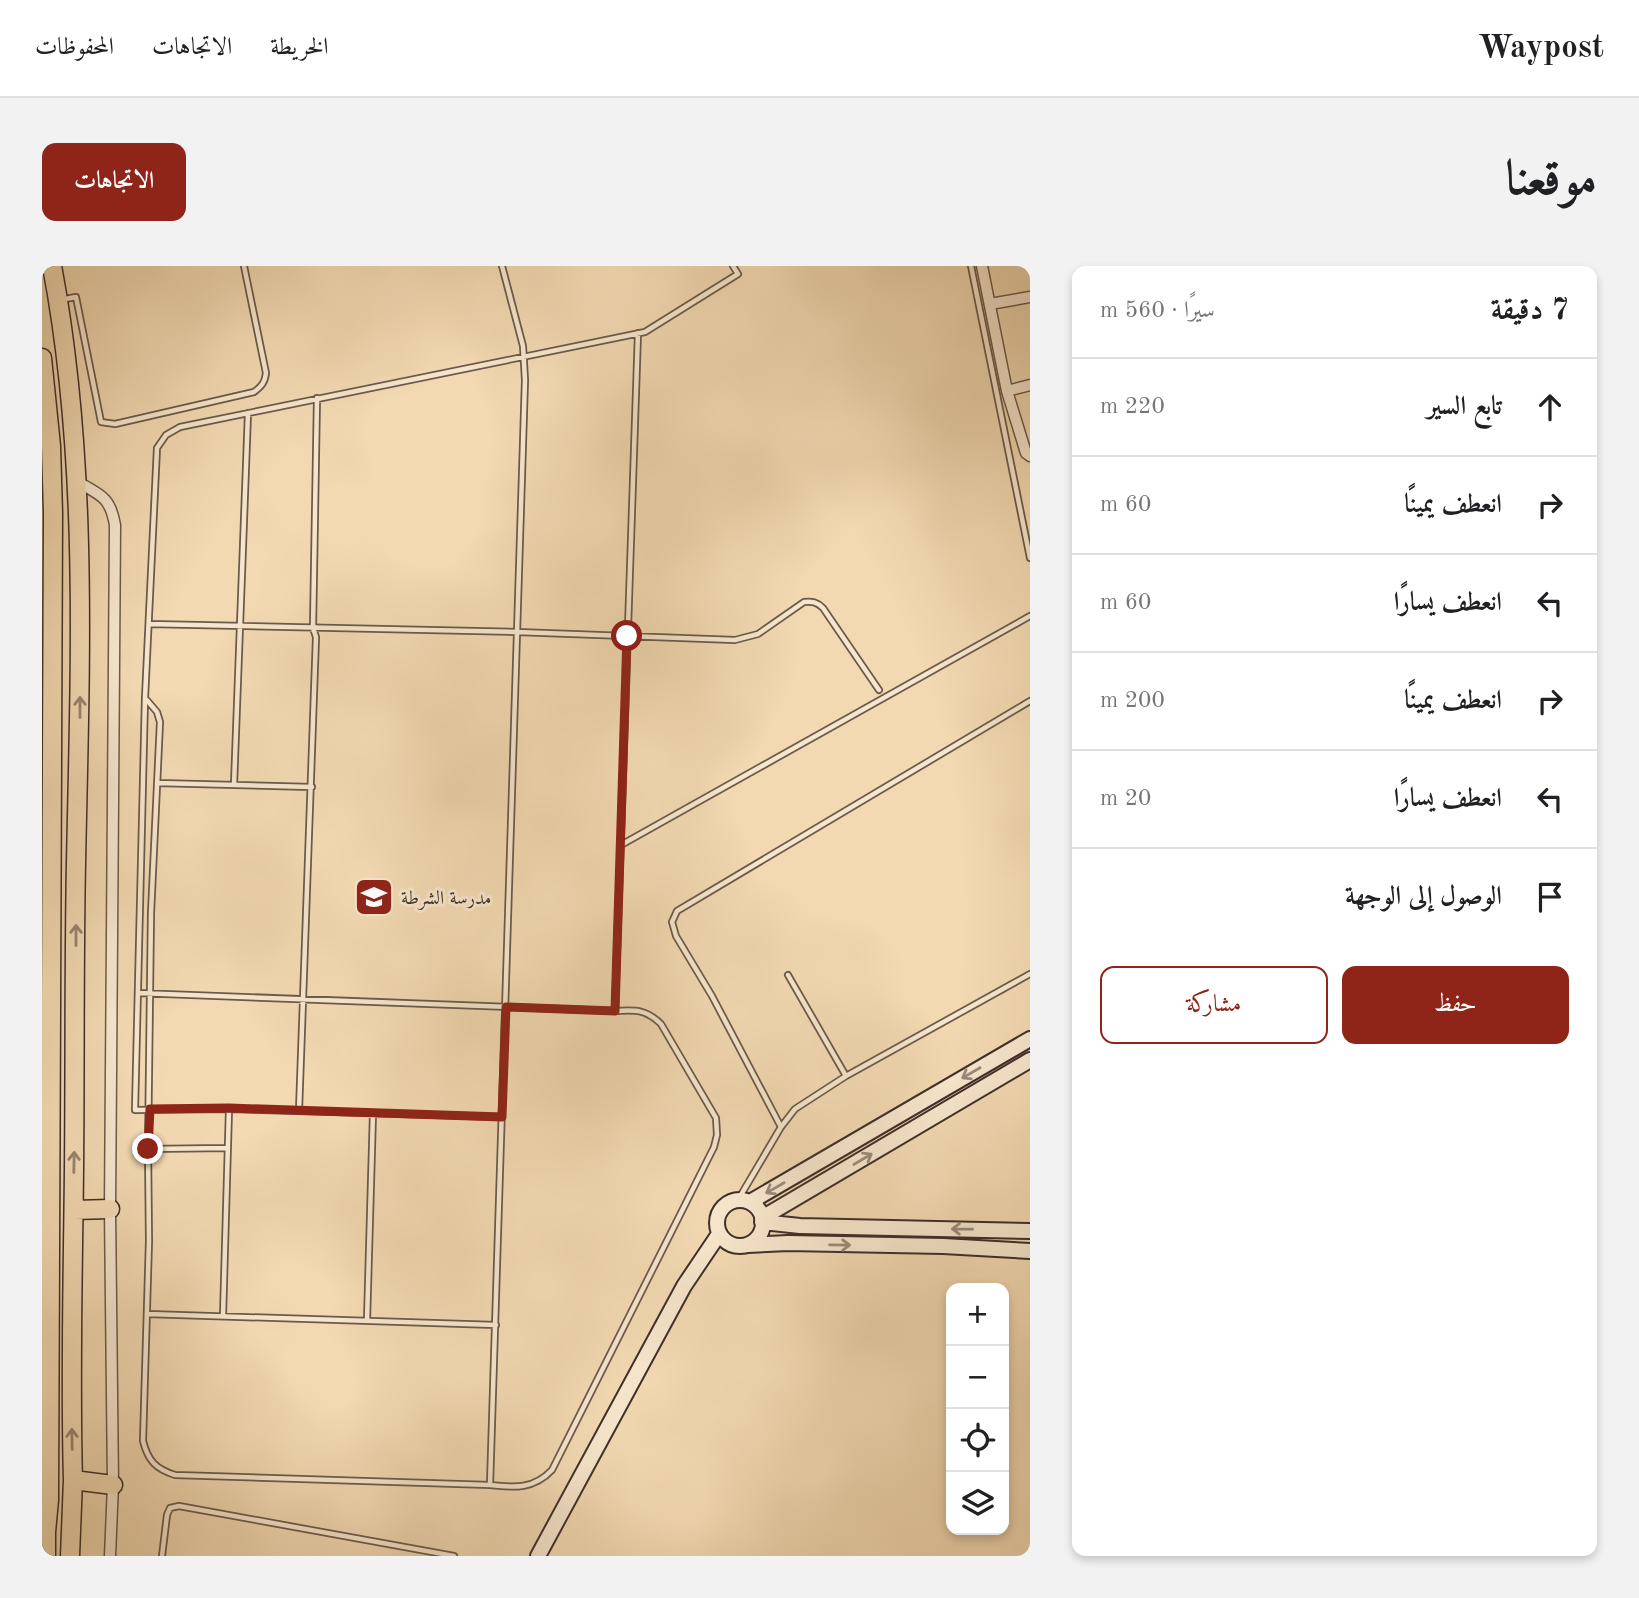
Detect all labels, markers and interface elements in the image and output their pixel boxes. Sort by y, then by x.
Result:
text: Waypost [1478,32,1604,65]
text: المحفوظات [35,36,114,60]
text: الاتجاهات [152,36,232,60]
text: الخريطة [270,36,329,60]
button: الاتجاهات [42,143,186,221]
text: موقعنا [1505,157,1597,206]
text: 7 دقيقة [1491,296,1569,326]
text: سيرًا · 560 m [1100,299,1215,322]
icon: ahead [1531,388,1569,426]
text: تابع السير [1427,394,1502,420]
text: 220 m [1100,395,1165,418]
icon: right [1531,486,1569,524]
text: انعطف يمينًا [1404,492,1502,518]
text: 60 m [1100,493,1151,516]
icon: left [1531,584,1569,622]
text: انعطف يسارًا [1394,590,1502,616]
text: 60 m [1100,591,1151,614]
route start [611,620,642,651]
icon: right [1531,682,1569,720]
text: انعطف يمينًا [1404,688,1502,714]
text: 200 m [1100,689,1165,712]
one-way arrow [73,696,86,719]
icon: left [1531,780,1569,818]
text: انعطف يسارًا [1394,786,1502,812]
text: 20 m [1100,787,1151,810]
school or university icon: مدرسة الشرطة [353,876,395,918]
icon: arrive [1531,878,1569,916]
text: الوصول إلى الوجهة [1345,884,1502,910]
place label: مدرسة الشرطة [401,890,491,910]
one-way arrow [69,924,83,947]
button: مشاركة [1100,966,1328,1044]
button: حفظ [1342,966,1569,1044]
one-way arrow [962,1066,982,1080]
route end [132,1133,163,1164]
one-way arrow [67,1151,81,1174]
one-way arrow [853,1151,873,1165]
one-way arrow [765,1181,785,1195]
one-way arrow [951,1222,974,1236]
one-way arrow [829,1238,852,1252]
map controls [946,1283,1009,1535]
button: + [946,1283,1009,1346]
button: − [946,1346,1009,1409]
button: locate [946,1409,1009,1472]
one-way arrow [65,1428,78,1451]
button: layers [946,1472,1009,1535]

